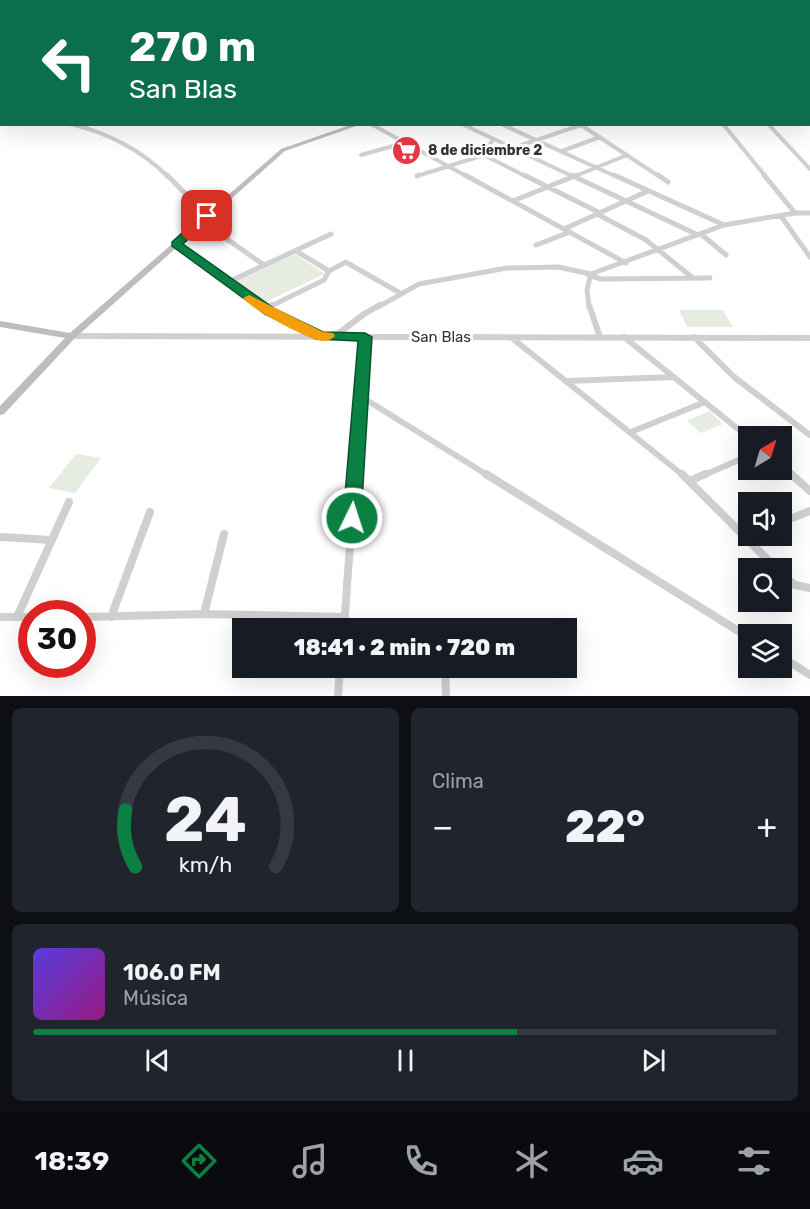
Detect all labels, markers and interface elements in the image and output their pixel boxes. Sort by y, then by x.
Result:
text: 270 m [129,22,256,72]
icon: left [30,24,108,102]
text: San Blas [129,73,237,105]
supermarket icon: 8 de diciembre 2 [391,134,423,166]
place label: 8 de diciembre 2 [428,142,542,159]
pin [181,190,232,241]
icon: arrive [190,199,223,232]
street label: San Blas [411,328,471,346]
north arrow [738,426,792,480]
map controls [738,426,792,678]
position arrow [320,486,384,550]
button: sound [738,492,792,546]
button: search [738,558,792,612]
speed limit sign: 30 [18,600,96,678]
button: layers [738,624,792,678]
text: 18:41 · 2 min · 720 m [294,634,515,661]
text: Clima [432,769,484,793]
text: 24 [164,783,247,857]
text: 22° [565,800,645,853]
text: − [432,807,453,846]
text: + [756,807,777,846]
text: km/h [179,852,232,877]
text: 106.0 FM [123,959,221,986]
text: Música [123,986,188,1010]
icon: previous [141,1044,174,1077]
icon: pause [389,1044,422,1077]
icon: next [637,1044,670,1077]
icon: directions [178,1140,220,1182]
icon: music [289,1140,331,1182]
icon: phone [400,1140,442,1182]
icon: climate [511,1140,553,1182]
icon: car [622,1140,664,1182]
icon: filters [733,1140,775,1182]
text: 18:39 [35,1145,109,1177]

